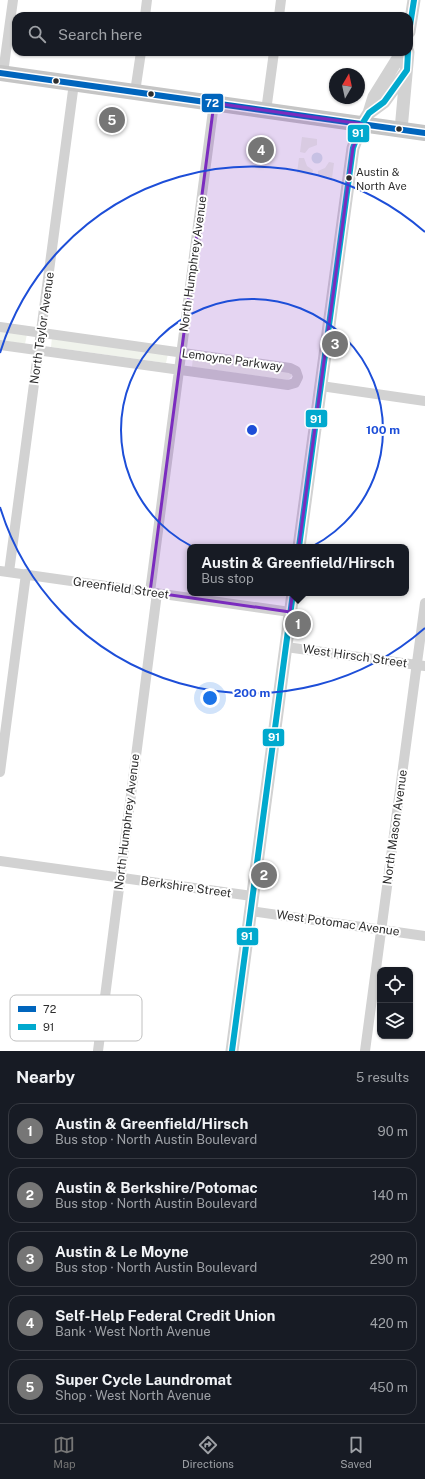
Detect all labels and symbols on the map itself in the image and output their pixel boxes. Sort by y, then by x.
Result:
north arrow [329,68,365,104]
unlabelled marker [51,76,61,86]
unlabelled marker [146,89,156,99]
line badge: 72 [201,93,224,113]
text: 72 [205,97,219,109]
pin: 5 [99,105,125,135]
line badge: 91 [347,124,370,143]
unlabelled marker [394,124,404,134]
text: 91 [352,127,364,139]
pin: 4 [248,135,274,165]
place label: Austin & North Ave [356,166,407,192]
marker: Austin & North Ave [344,173,354,183]
street label: North Humphrey Avenue [177,195,210,333]
street label: North Taylor Avenue [27,271,57,385]
pin: 3 [322,329,348,359]
street label: Lemoyne Parkway [181,346,284,374]
line badge: 91 [305,409,328,428]
text: 91 [310,413,322,425]
centre of rings [245,423,259,437]
text: 100 m [366,423,400,437]
street label: Greenfield Street [72,574,170,602]
pin: 1 [285,609,311,639]
street label: West Hirsch Street [302,642,409,670]
text: 200 m [234,686,270,700]
your location [200,688,220,708]
line badge: 91 [262,728,285,747]
text: 91 [268,731,280,743]
street label: North Humphrey Avenue [112,753,142,891]
street label: North Mason Avenue [380,768,410,885]
pin: 2 [251,860,277,890]
street label: Berkshire Street [140,874,233,900]
street label: West Potomac Avenue [276,907,401,939]
line badge: 91 [236,927,259,946]
text: 91 [241,930,253,942]
legend [10,995,142,1041]
text: 72 [43,1003,57,1015]
text: 91 [43,1021,54,1033]

